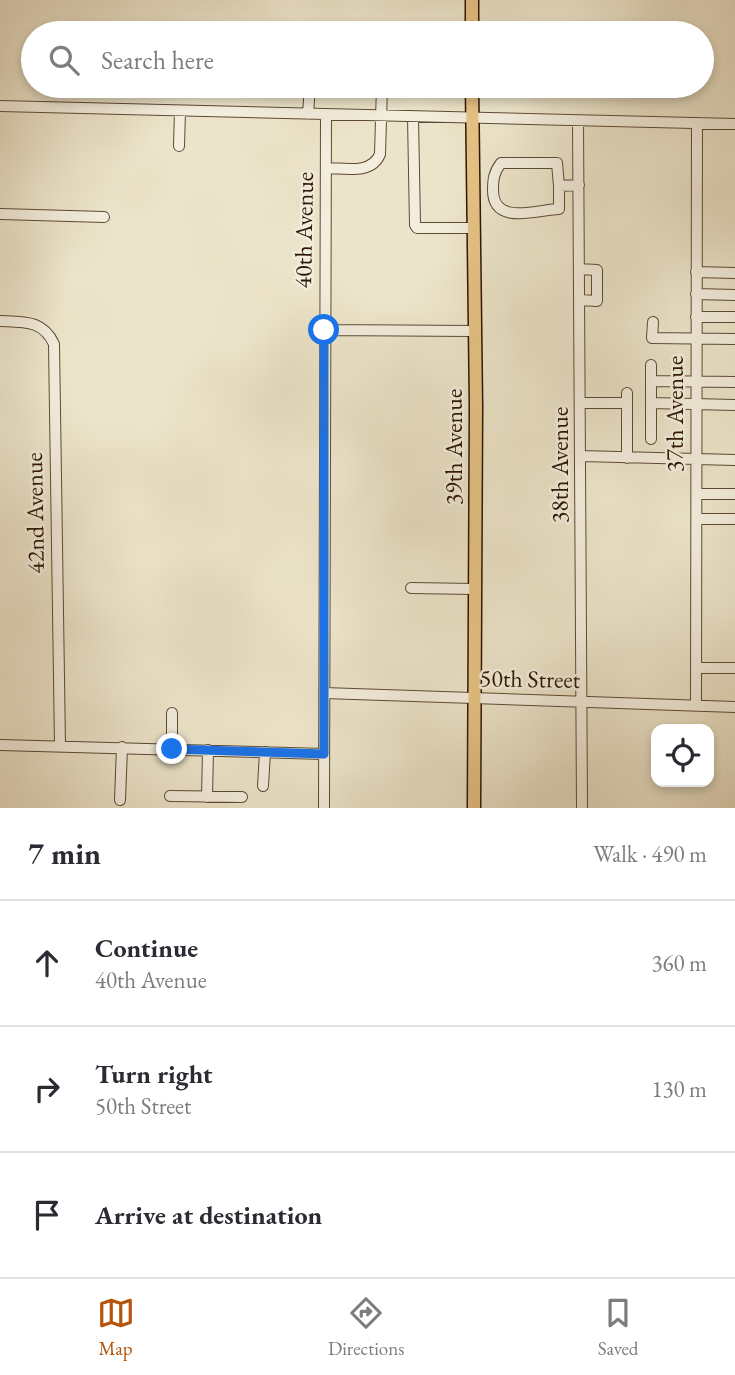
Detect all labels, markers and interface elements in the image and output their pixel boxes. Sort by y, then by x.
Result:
search box [21,21,714,98]
icon: search [45,41,83,79]
text: Search here [101,43,214,77]
street label: 40th Avenue [287,171,320,289]
route start [308,314,339,345]
street label: 37th Avenue [659,356,690,472]
street label: 39th Avenue [438,389,469,505]
street label: 38th Avenue [544,407,575,523]
street label: 42nd Avenue [18,452,51,574]
street label: 50th Street [480,662,581,695]
map controls [651,724,714,787]
button: locate [651,724,714,787]
route end [156,733,187,764]
text: 7 min [28,834,101,873]
text: Walk · 490 m [593,839,707,869]
text: Continue [95,931,198,965]
icon: ahead [28,944,66,982]
text: 360 m [651,948,707,978]
text: 40th Avenue [95,965,207,995]
text: Turn right [95,1057,213,1091]
icon: right [28,1070,66,1108]
text: 130 m [651,1074,707,1104]
text: 50th Street [95,1091,191,1121]
icon: arrive [28,1196,66,1234]
text: Arrive at destination [95,1198,322,1232]
tab: Map [97,1294,135,1361]
tab: Directions [328,1294,404,1361]
tab: Saved [598,1294,638,1361]

